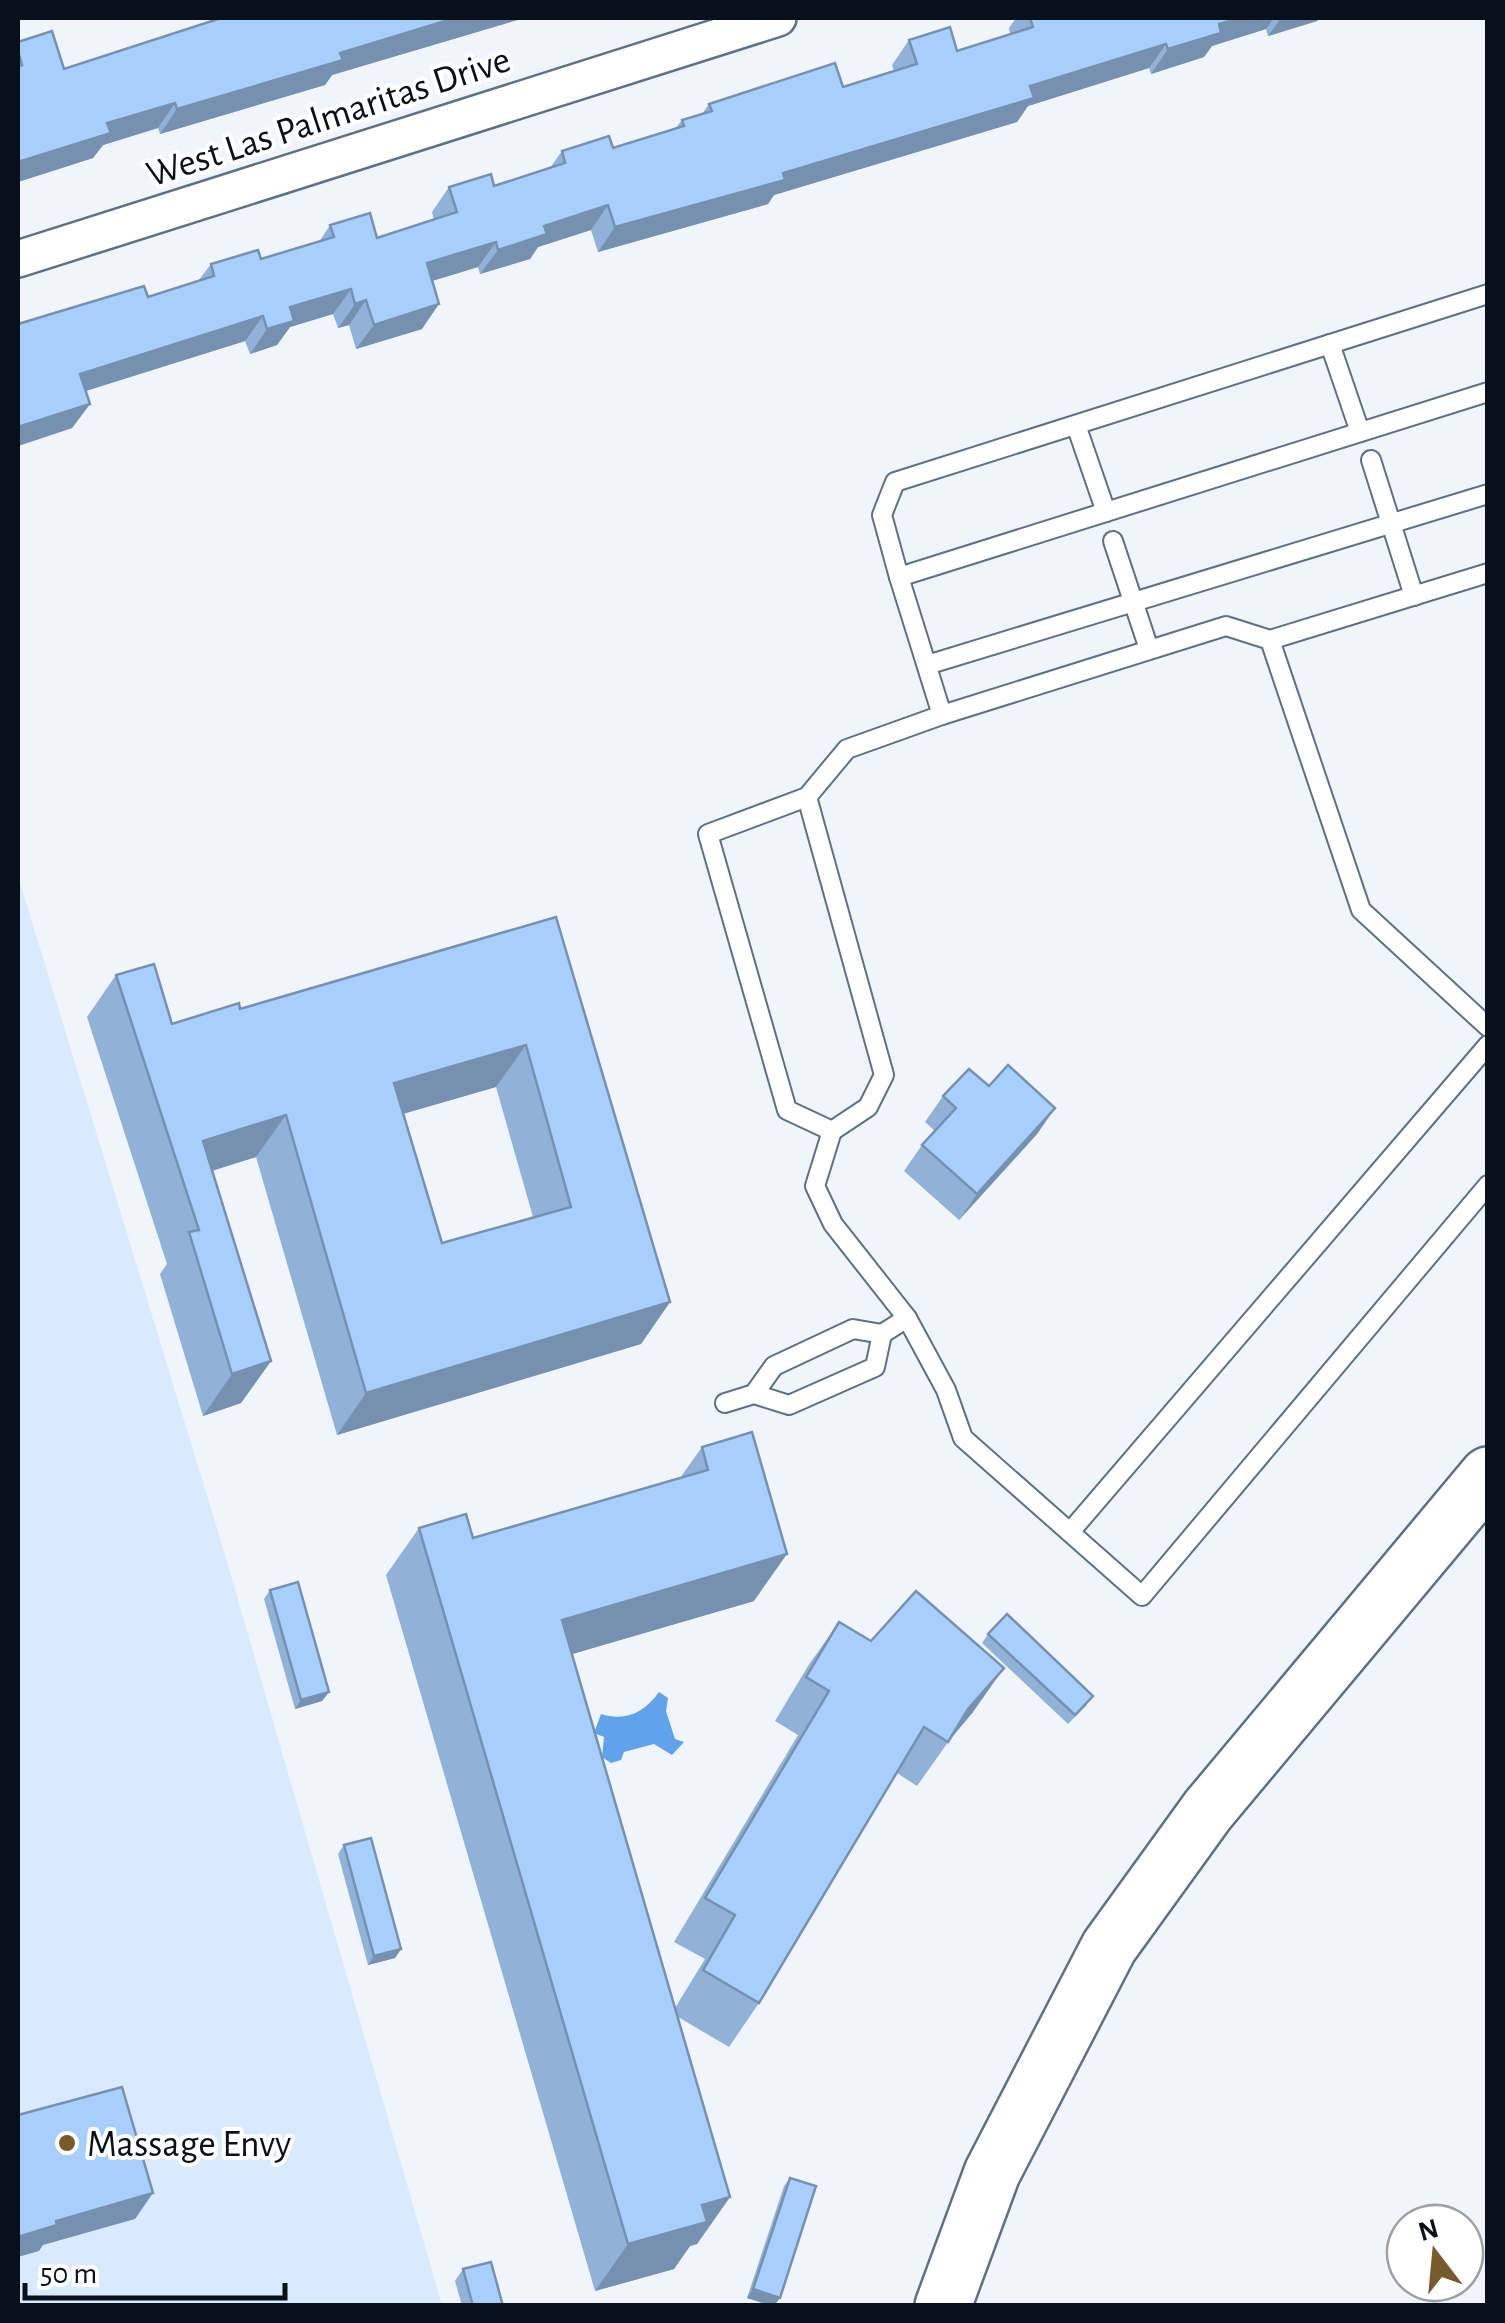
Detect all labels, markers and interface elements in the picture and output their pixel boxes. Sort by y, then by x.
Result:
street label: West Las Palmaritas Drive [142,41,515,195]
place label: Massage Envy [87,2126,291,2164]
marker: Massage Envy [56,2132,78,2154]
north arrow [1385,2203,1485,2303]
text: N [1415,2215,1442,2247]
scale bar [25,2238,285,2300]
text: 50 m [40,2259,97,2289]

